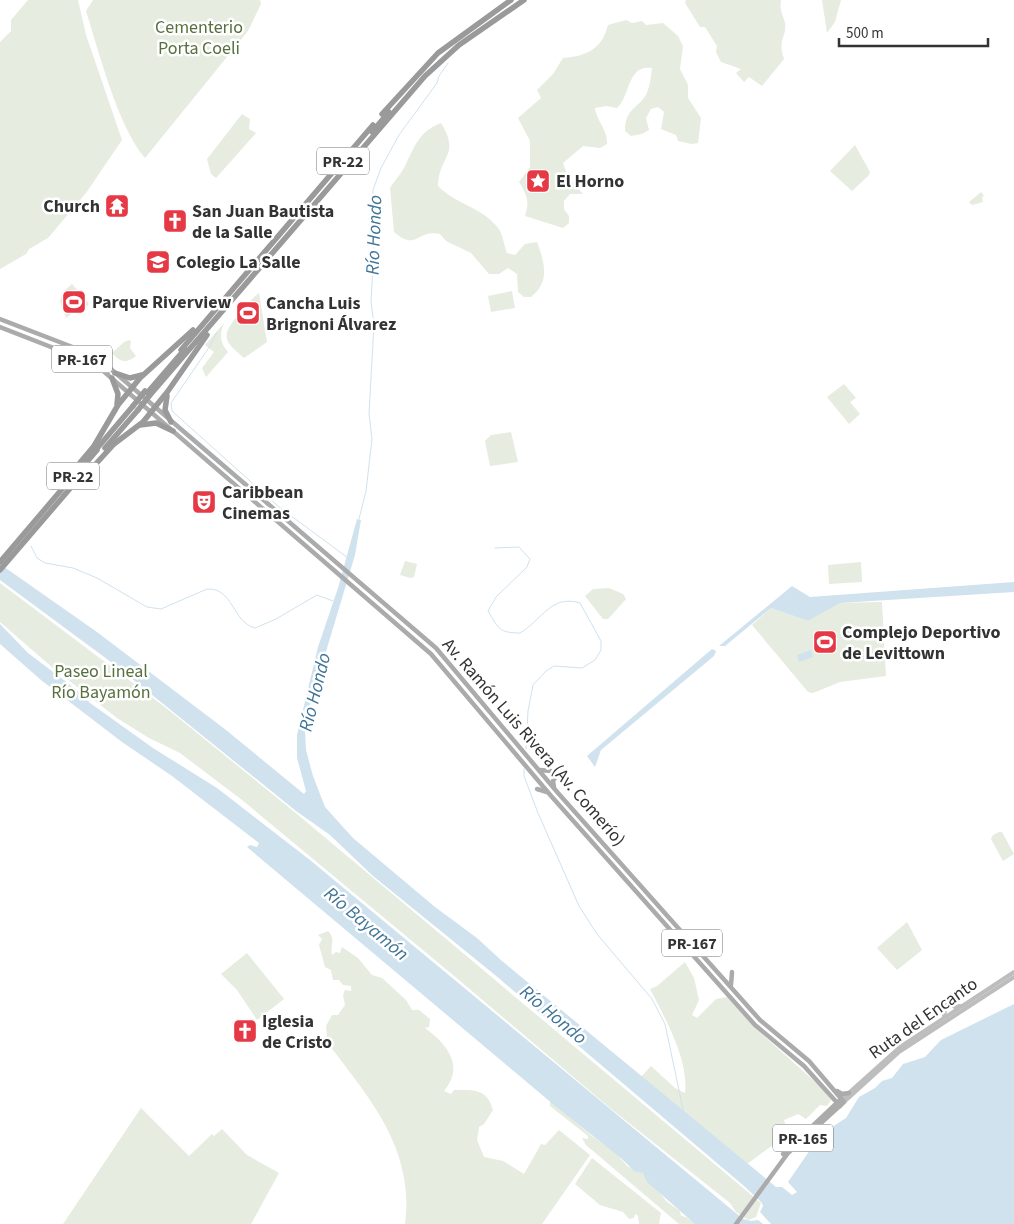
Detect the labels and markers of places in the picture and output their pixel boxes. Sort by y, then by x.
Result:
place icon: El Horno [525,168,551,194]
place label: El Horno [556,169,624,194]
temple icon: Church [104,193,130,219]
place label: Church [43,194,100,219]
place label: San Juan Bautista de la Salle [192,199,334,245]
church icon: San Juan Bautista de la Salle [162,208,188,234]
school or university icon: Colegio La Salle [145,249,171,275]
place label: Colegio La Salle [176,250,300,275]
sports icon: Parque Riverview [61,289,87,315]
place label: Parque Riverview [92,290,232,315]
place label: Cancha Luis Brignoni Álvarez [266,291,396,337]
sports icon: Cancha Luis Brignoni Álvarez [235,300,261,326]
place label: Caribbean Cinemas [222,480,304,526]
theatre icon: Caribbean Cinemas [191,489,217,515]
place label: Complejo Deportivo de Levittown [842,620,1001,666]
sports icon: Complejo Deportivo de Levittown [812,629,838,655]
place label: Iglesia de Cristo [262,1009,332,1055]
church icon: Iglesia de Cristo [232,1018,258,1044]

